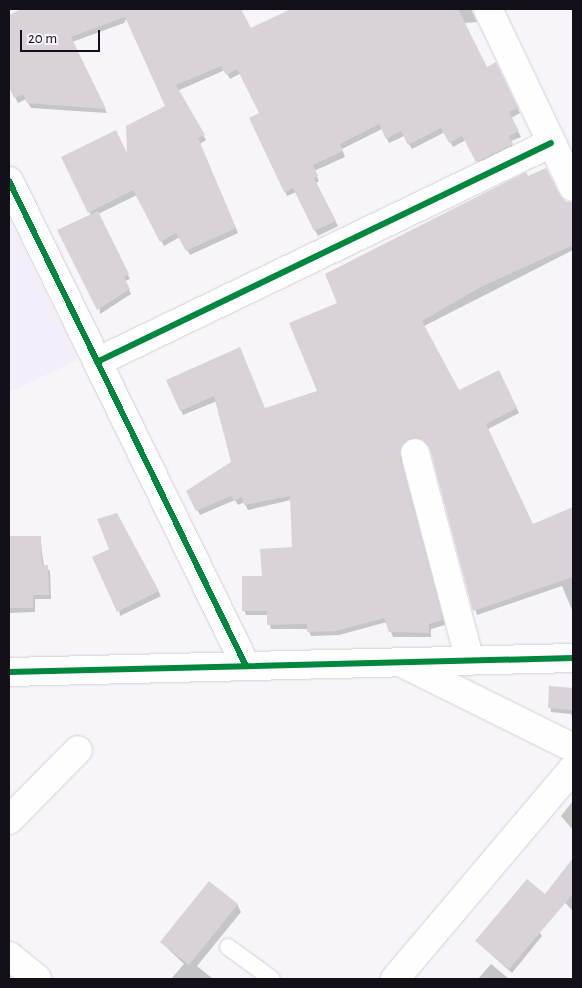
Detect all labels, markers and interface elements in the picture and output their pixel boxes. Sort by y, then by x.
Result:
scale bar [22,20,102,52]
text: 20 m [28,31,57,46]

